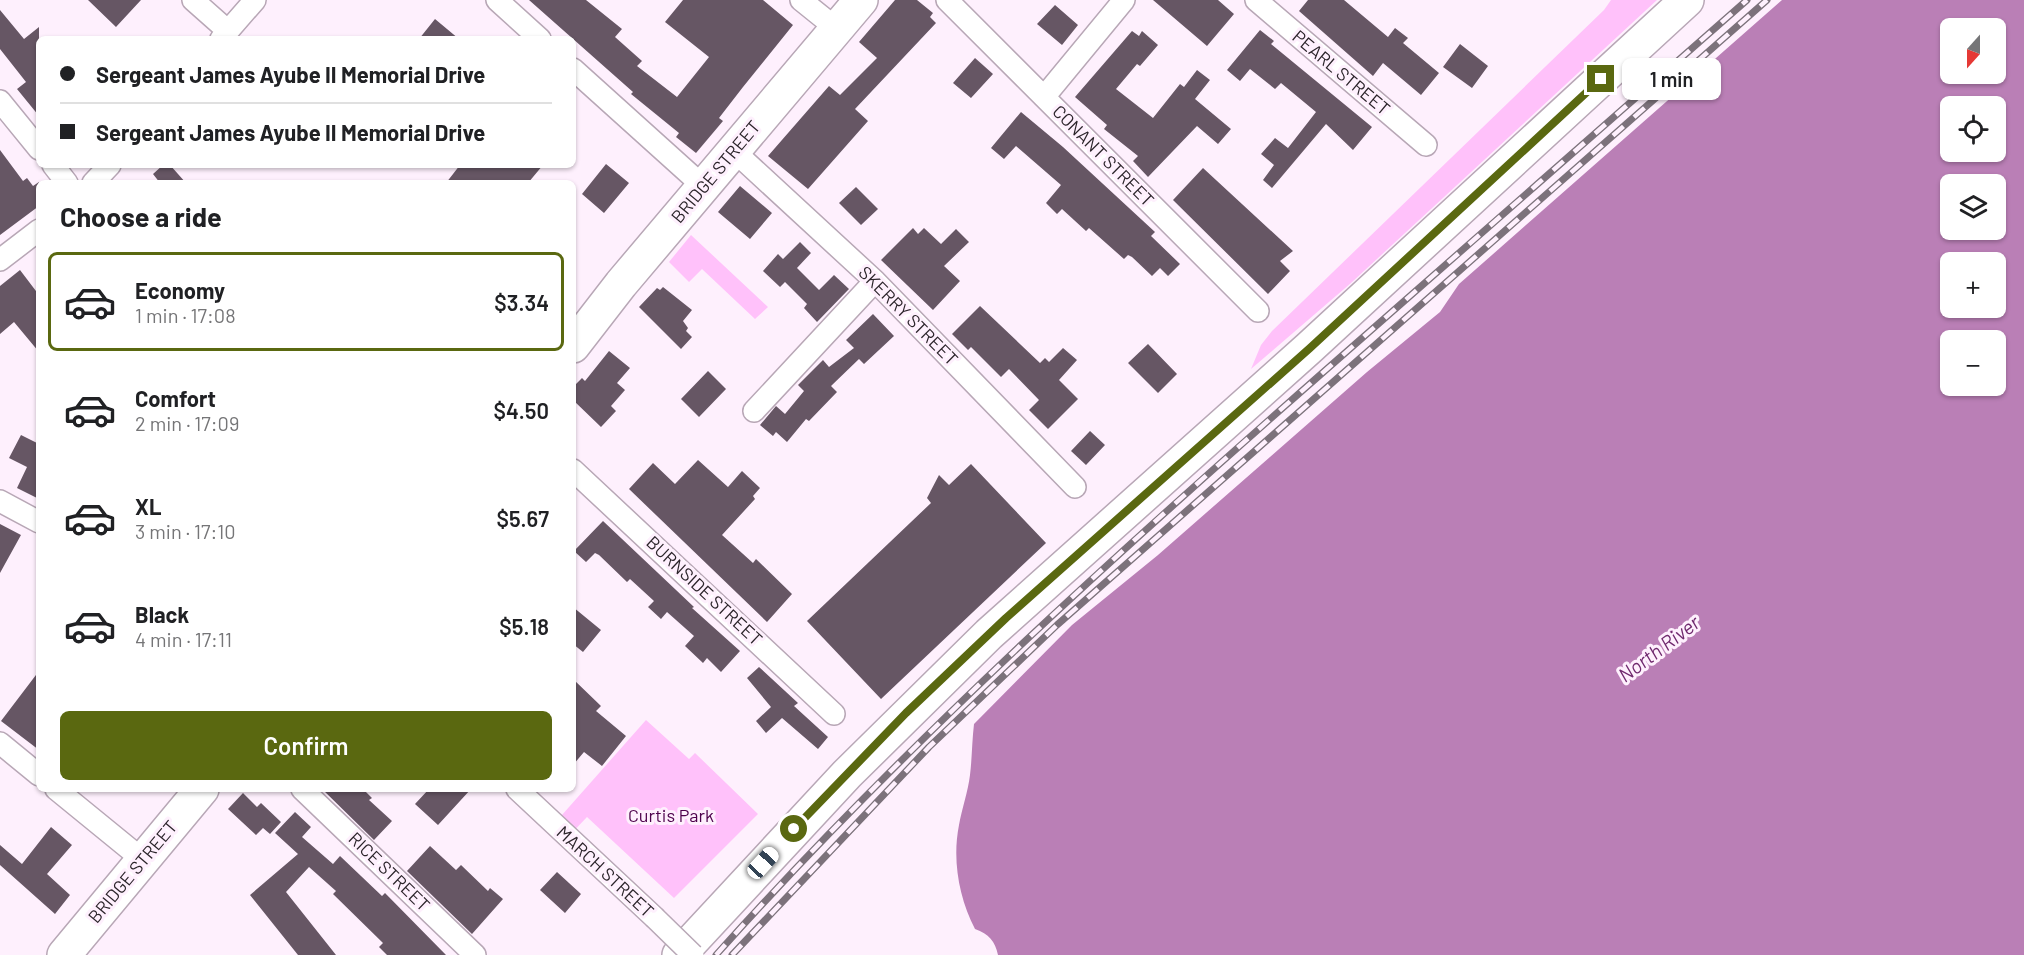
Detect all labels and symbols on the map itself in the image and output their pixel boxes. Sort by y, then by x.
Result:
north arrow [1940,18,2006,84]
street label: PEARL STREET [1288,25,1395,119]
callout: 1 min [1622,58,1721,100]
route end [1587,65,1614,92]
street label: CONANT STREET [1048,100,1159,211]
street label: BRIDGE STREET [666,116,764,227]
street label: SKERRY STREET [854,261,963,370]
street label: BURNSIDE STREET [642,531,767,650]
water label: North River [1613,609,1705,687]
park label: Curtis Park [628,804,714,826]
route start [780,815,807,842]
street label: BRIDGE STREET [83,816,181,927]
street label: MARCH STREET [553,821,659,922]
street label: RICE STREET [344,827,435,915]
car [744,844,782,882]

